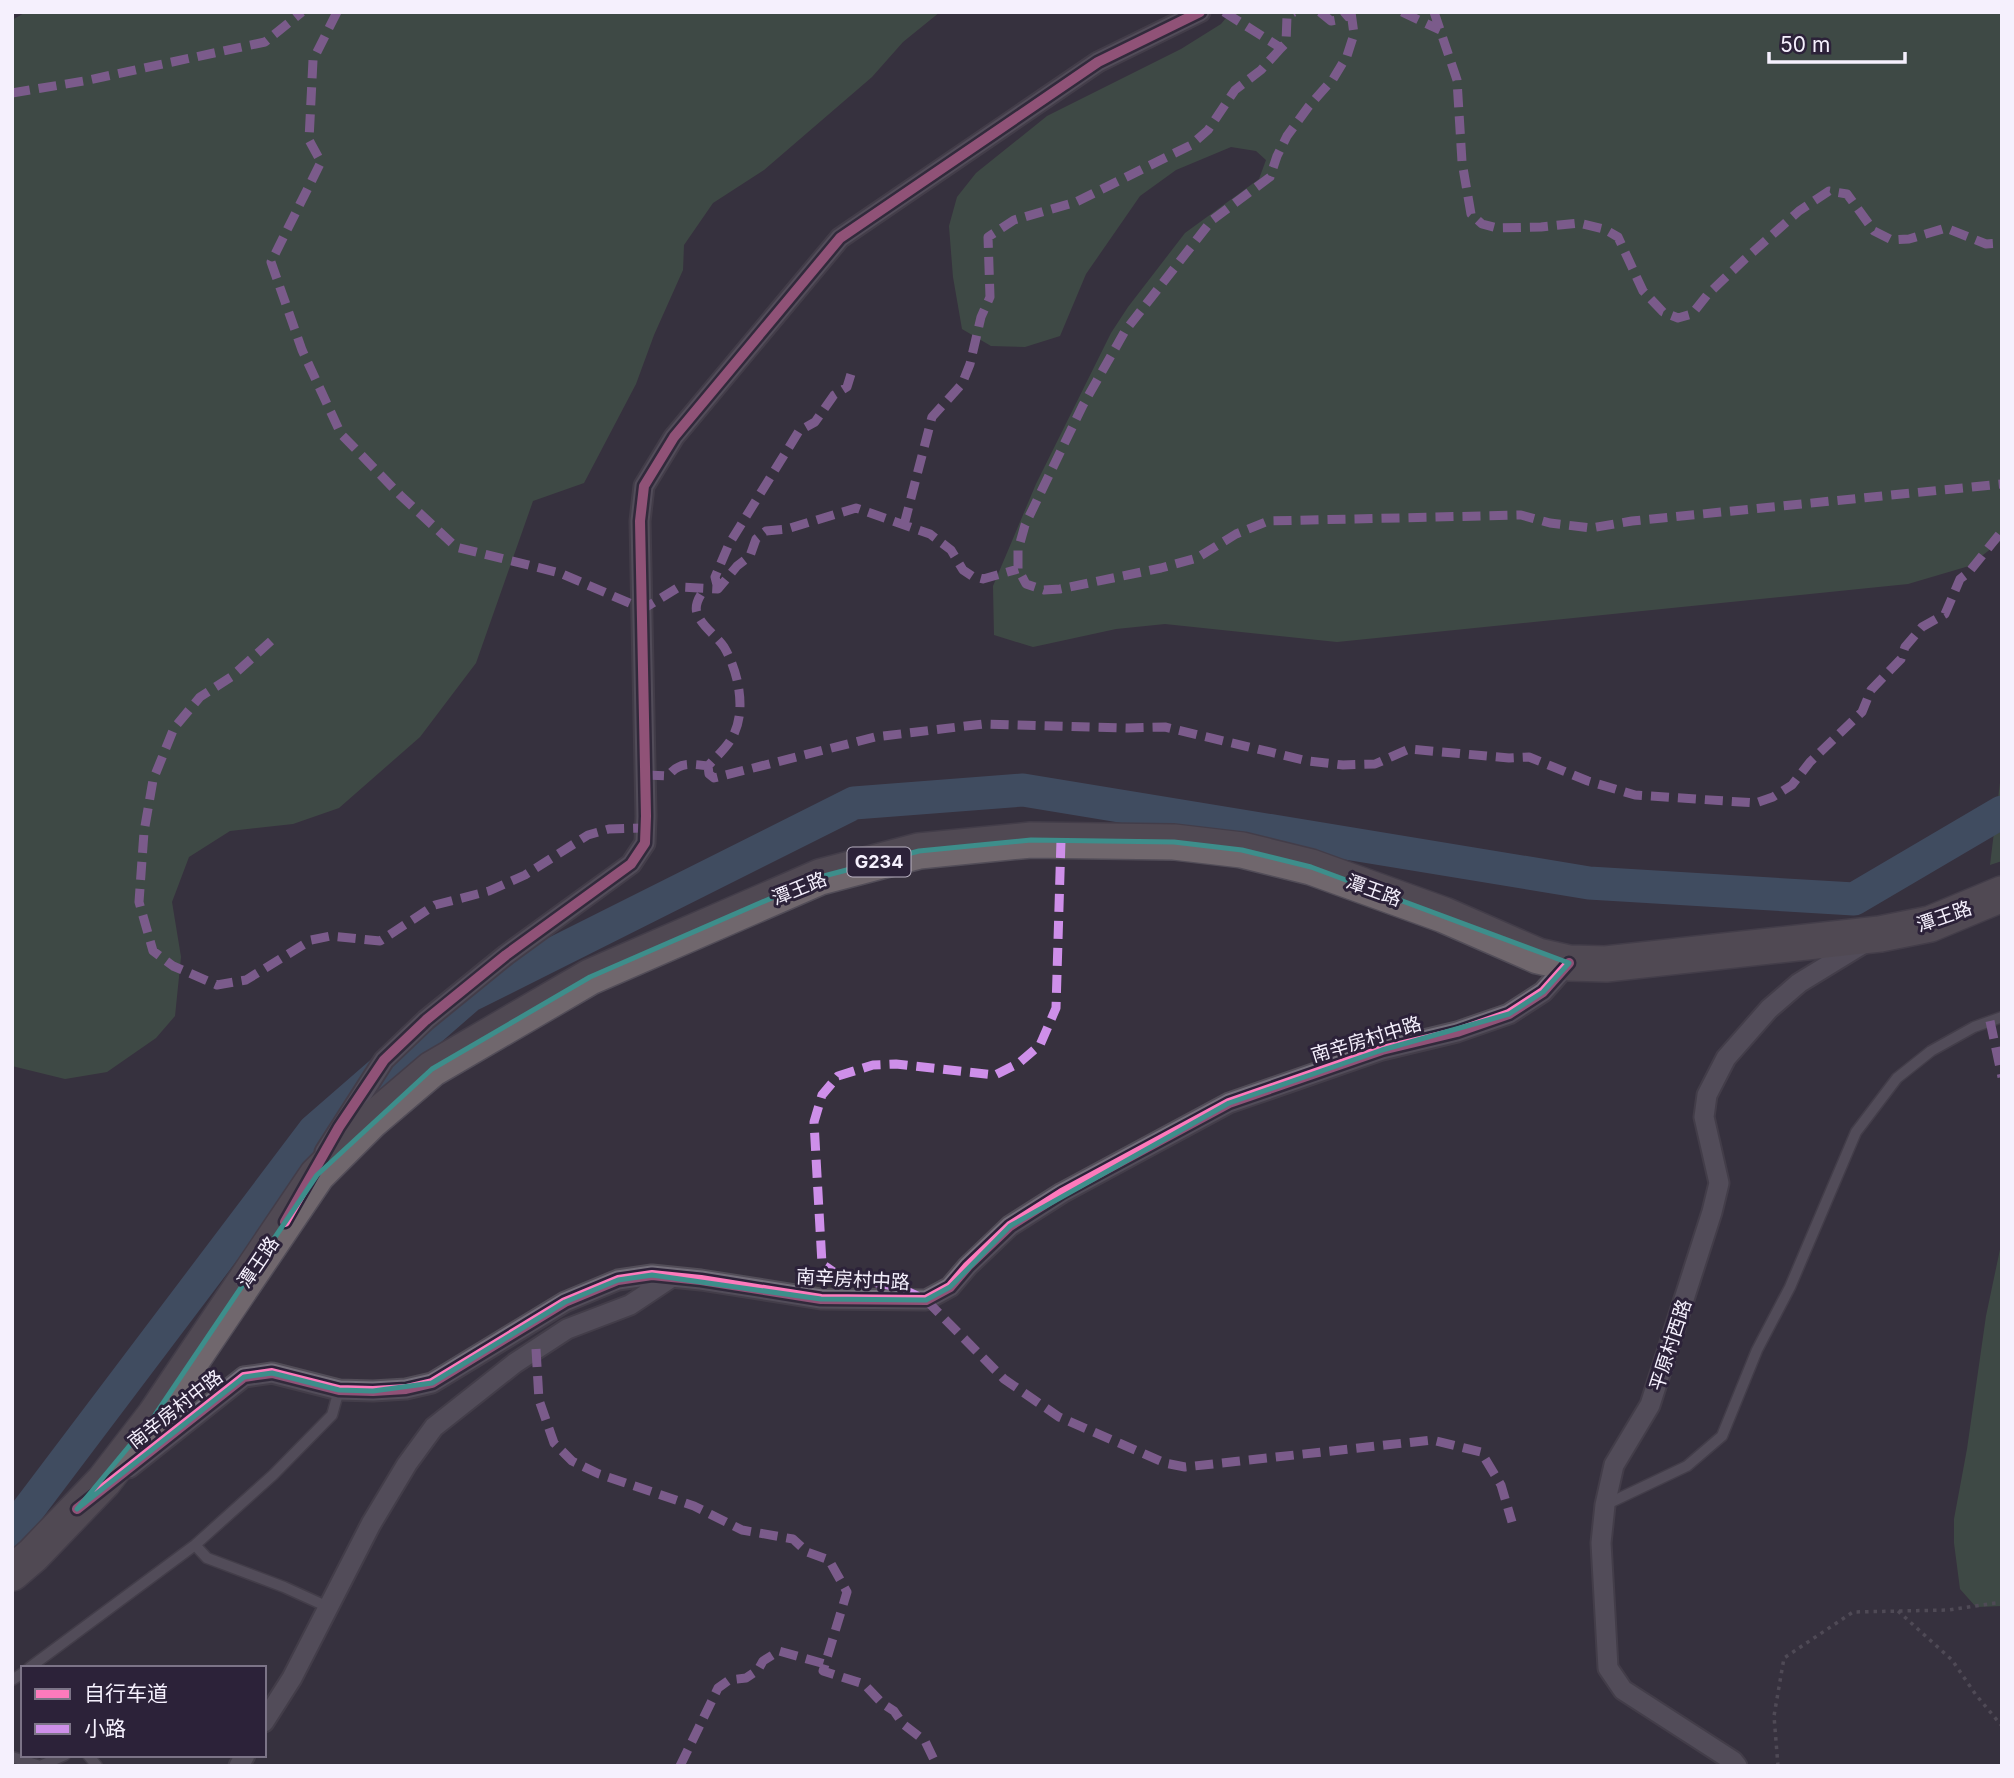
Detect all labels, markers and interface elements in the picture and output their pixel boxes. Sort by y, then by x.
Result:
scale bar [1769,21,1906,65]
text: 50 m [1780,32,1830,57]
road number: G234 [848,848,910,876]
street label: 潭王路 [768,867,830,910]
street label: 潭王路 [1343,870,1405,911]
street label: 潭王路 [1913,896,1975,937]
street label: 南辛房村中路 [1308,1012,1424,1067]
street label: 潭王路 [233,1232,284,1292]
street label: 南辛房村中路 [795,1265,911,1294]
street label: 平原村西路 [1645,1296,1696,1394]
street label: 南辛房村中路 [123,1365,227,1454]
legend [21,1666,266,1757]
text: 自行车道 [84,1681,168,1706]
text: 小路 [84,1716,126,1741]

